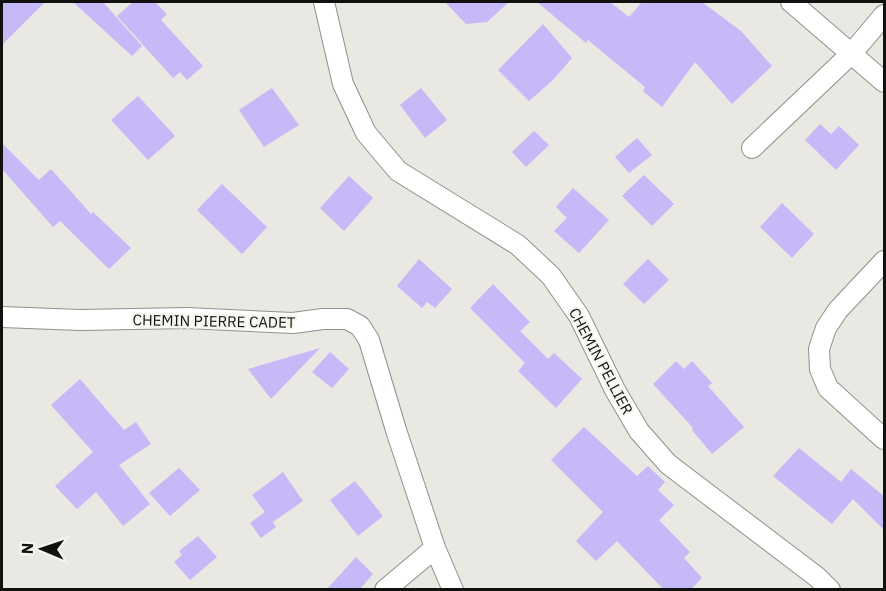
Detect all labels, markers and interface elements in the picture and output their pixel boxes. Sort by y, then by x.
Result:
street label: CHEMIN PELLIER [565,304,637,418]
street label: CHEMIN PIERRE CADET [133,310,296,332]
north arrow [12,519,72,579]
text: N [17,542,37,555]

